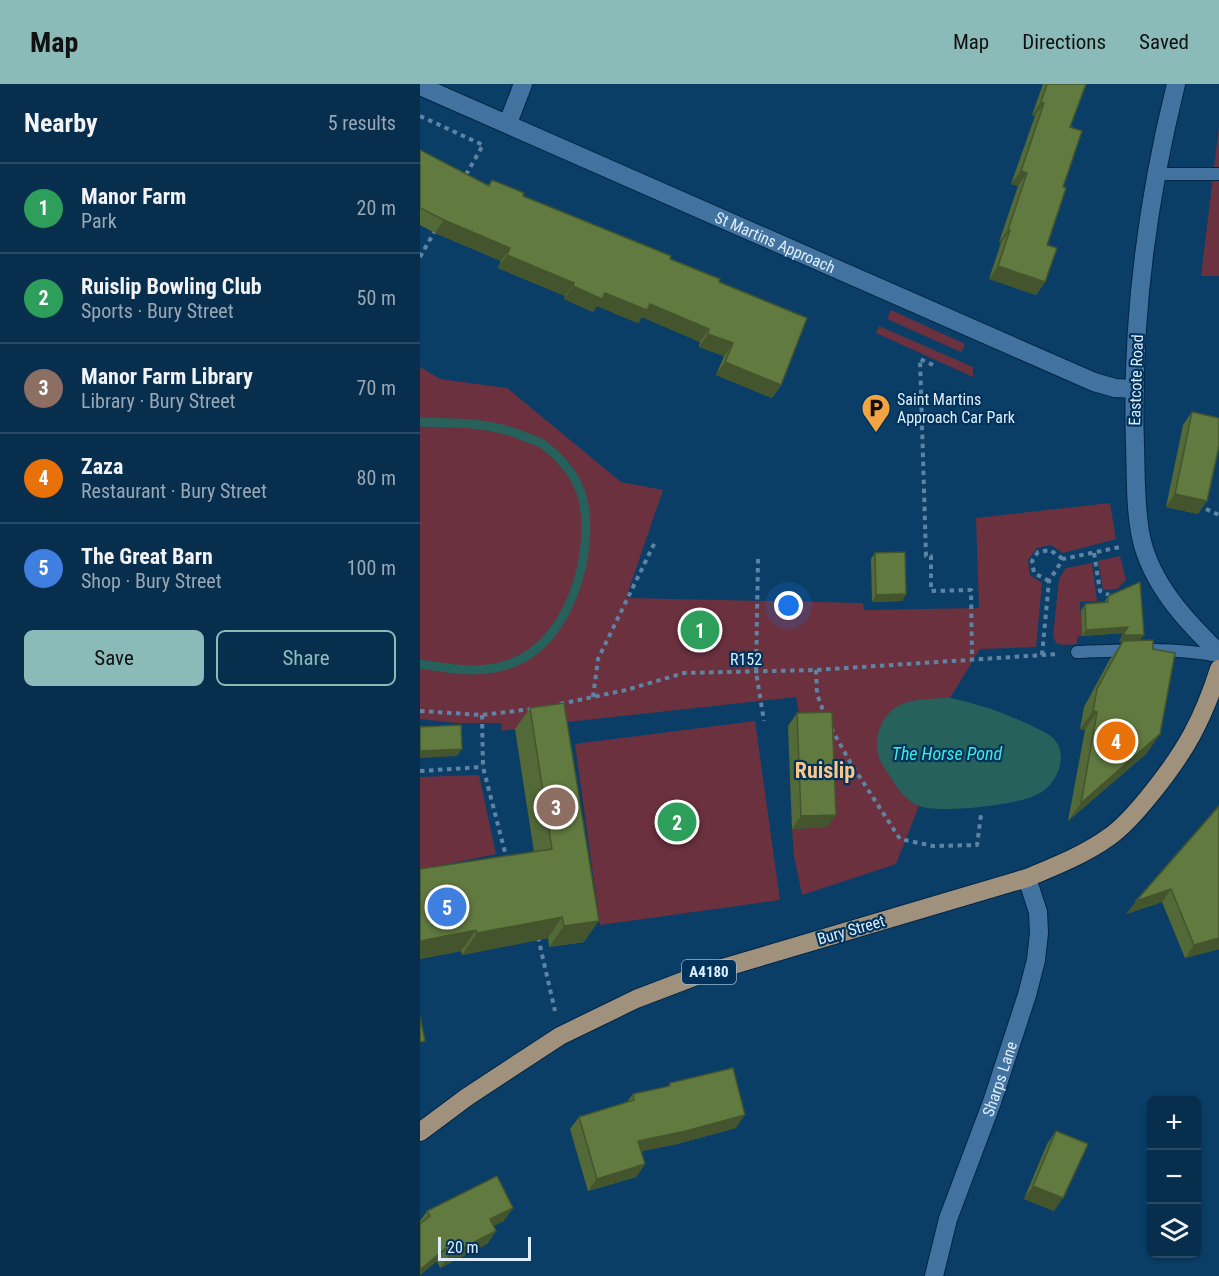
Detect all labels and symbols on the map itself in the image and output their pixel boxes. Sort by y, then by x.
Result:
street label: St Martins Approach [712,207,838,277]
street label: Eastcote Road [1125,334,1147,426]
place label: Saint Martins Approach Car Park [897,390,1016,427]
parking icon: Saint Martins Approach Car Park [860,392,892,434]
your location [774,591,803,620]
pin: 1 [680,608,720,652]
street label: R152 [730,650,762,669]
pin: 4 [1096,718,1136,764]
water label: The Horse Pond [892,743,1003,764]
district label: Ruislip [795,758,855,783]
pin: 3 [536,784,576,830]
pin: 2 [658,800,696,844]
pin: 5 [428,884,466,930]
street label: Bury Street [815,911,887,949]
road number: A4180 [682,960,736,984]
street label: Sharps Lane [978,1039,1021,1119]
scale bar [438,1234,531,1262]

